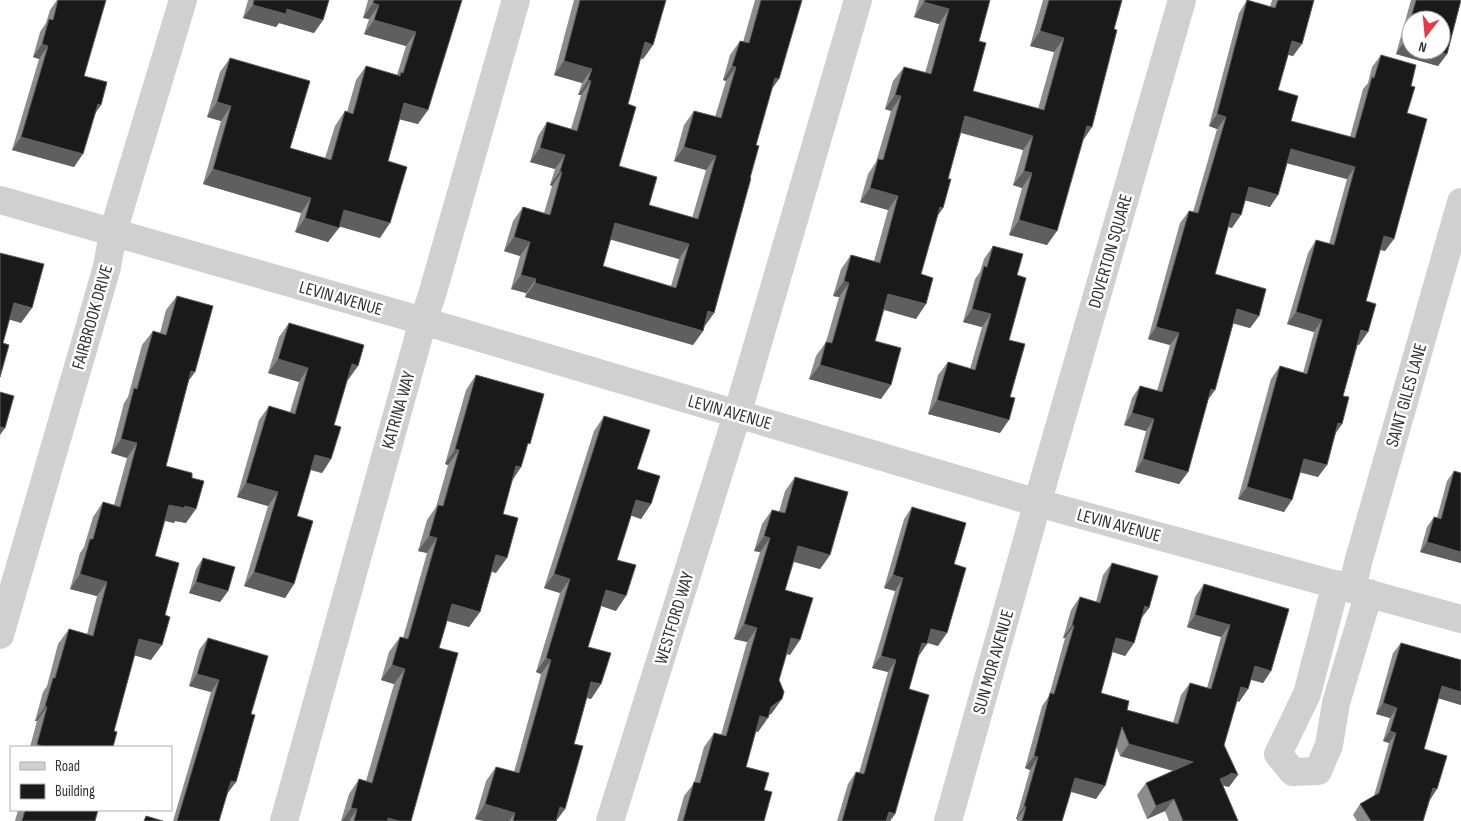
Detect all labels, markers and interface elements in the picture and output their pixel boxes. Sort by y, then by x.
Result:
north arrow [1401,10,1451,60]
text: N [1417,38,1428,56]
street label: DOVERTON SQUARE [1084,192,1137,311]
street label: FAIRBROOK DRIVE [68,262,117,372]
street label: LEVIN AVENUE [297,277,385,320]
street label: SAINT GILES LANE [1382,341,1431,449]
street label: KATRINA WAY [377,368,420,451]
street label: LEVIN AVENUE [686,391,774,434]
street label: LEVIN AVENUE [1075,504,1163,547]
street label: WESTFORD WAY [650,569,699,667]
street label: SUN MOR AVENUE [969,608,1018,717]
legend [10,746,172,811]
text: Road [55,757,80,776]
text: Building [55,782,95,801]

